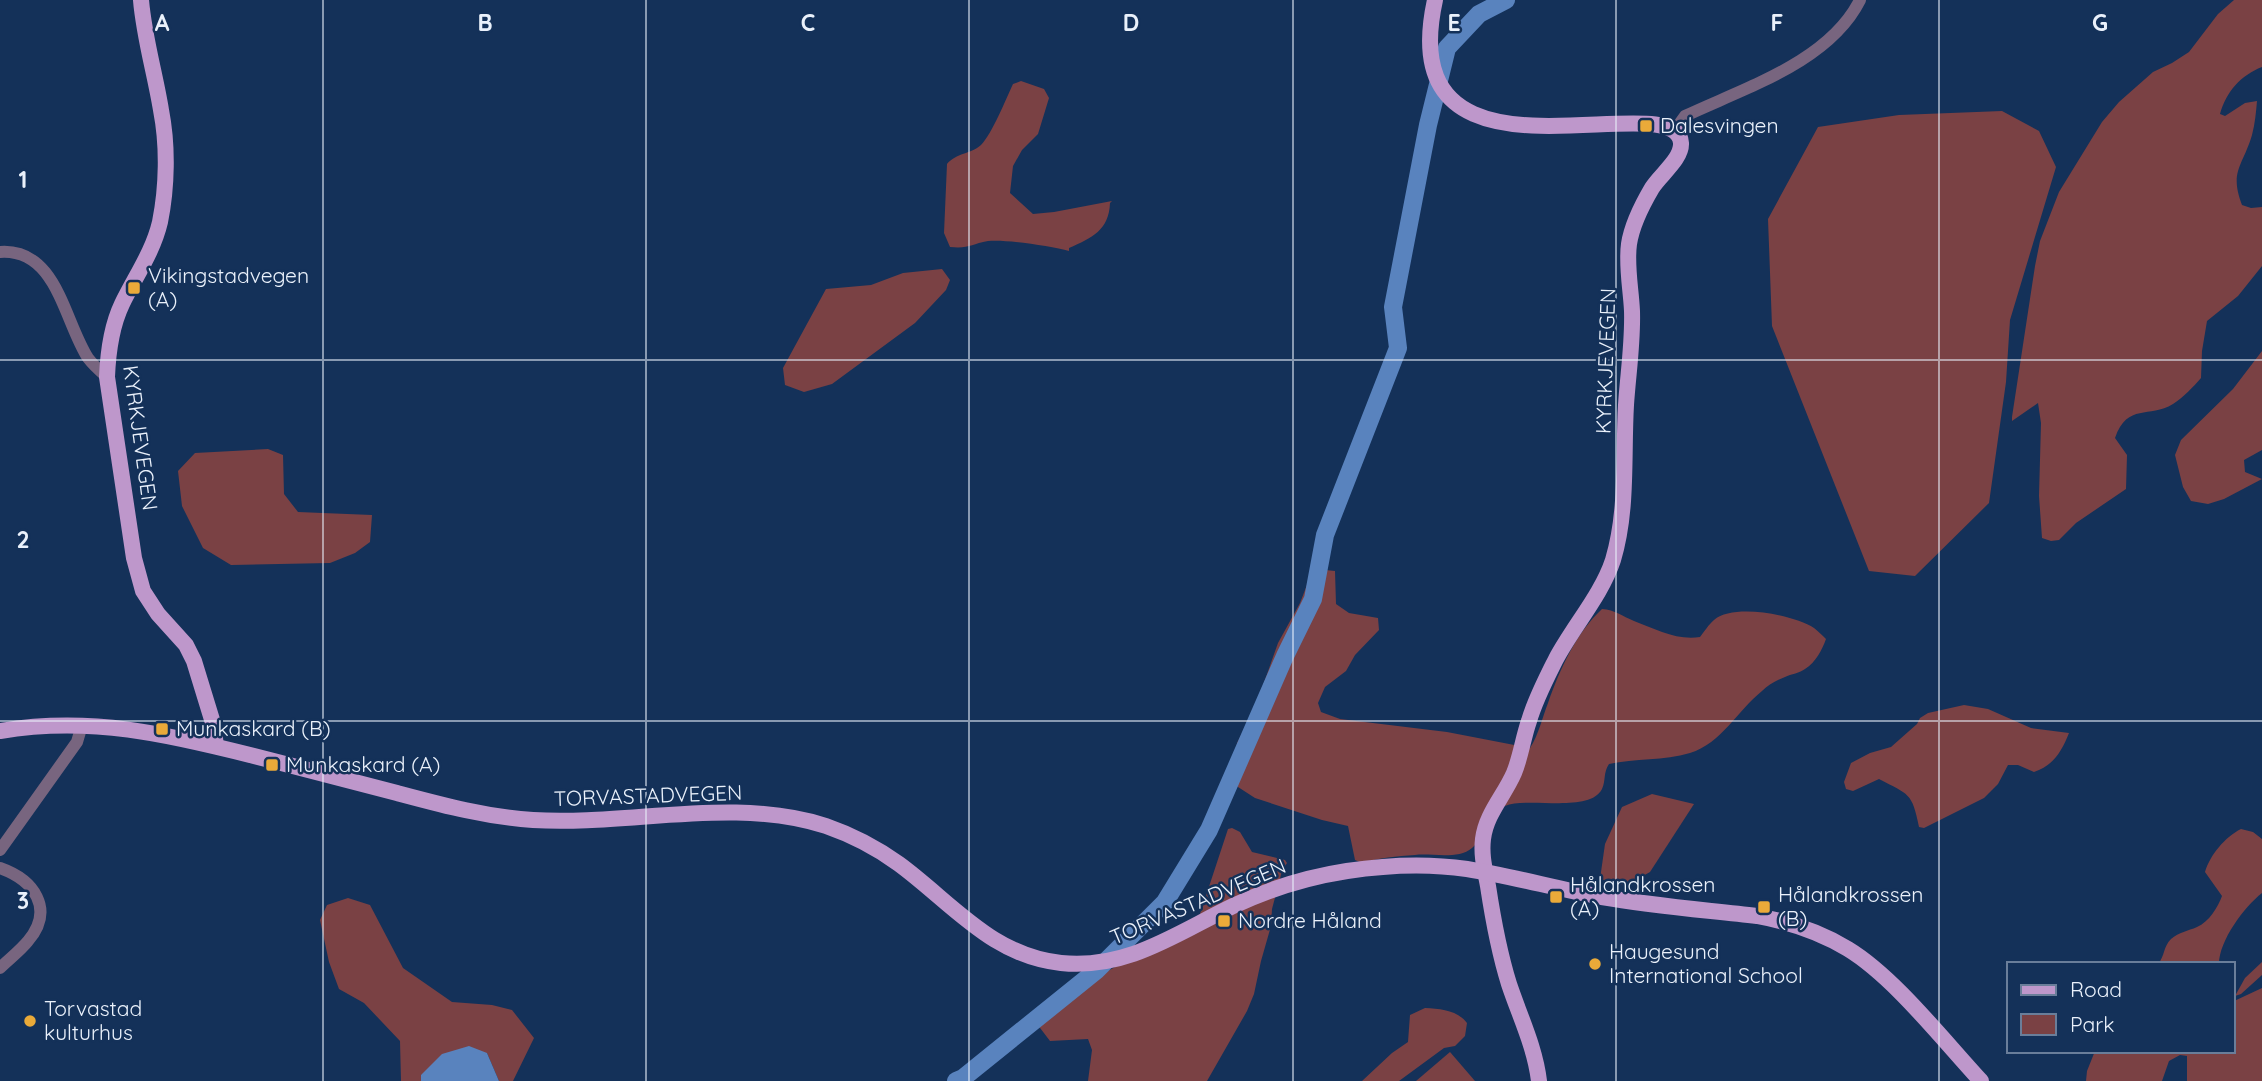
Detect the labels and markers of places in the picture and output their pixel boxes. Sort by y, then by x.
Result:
place label: Dalesvingen [1660,112,1779,138]
marker: Dalesvingen [1638,118,1654,134]
place label: Vikingstadvegen (A) [148,262,309,312]
marker: Vikingstadvegen (A) [126,280,142,296]
place label: Munkaskard (B) [176,715,331,741]
marker: Munkaskard (B) [154,721,170,737]
place label: Munkaskard (A) [286,751,440,777]
marker: Munkaskard (A) [264,757,280,773]
place label: Hålandkrossen (A) [1570,871,1716,921]
place label: Hålandkrossen (B) [1778,881,1924,931]
marker: Hålandkrossen (A) [1548,889,1564,905]
marker: Hålandkrossen (B) [1756,899,1772,915]
place label: Nordre Håland [1238,907,1382,933]
marker: Nordre Håland [1216,913,1232,929]
place label: Haugesund International School [1609,938,1803,988]
marker: Haugesund International School [1587,956,1603,972]
place label: Torvastad kulturhus [44,995,142,1045]
marker: Torvastad kulturhus [22,1013,38,1029]

